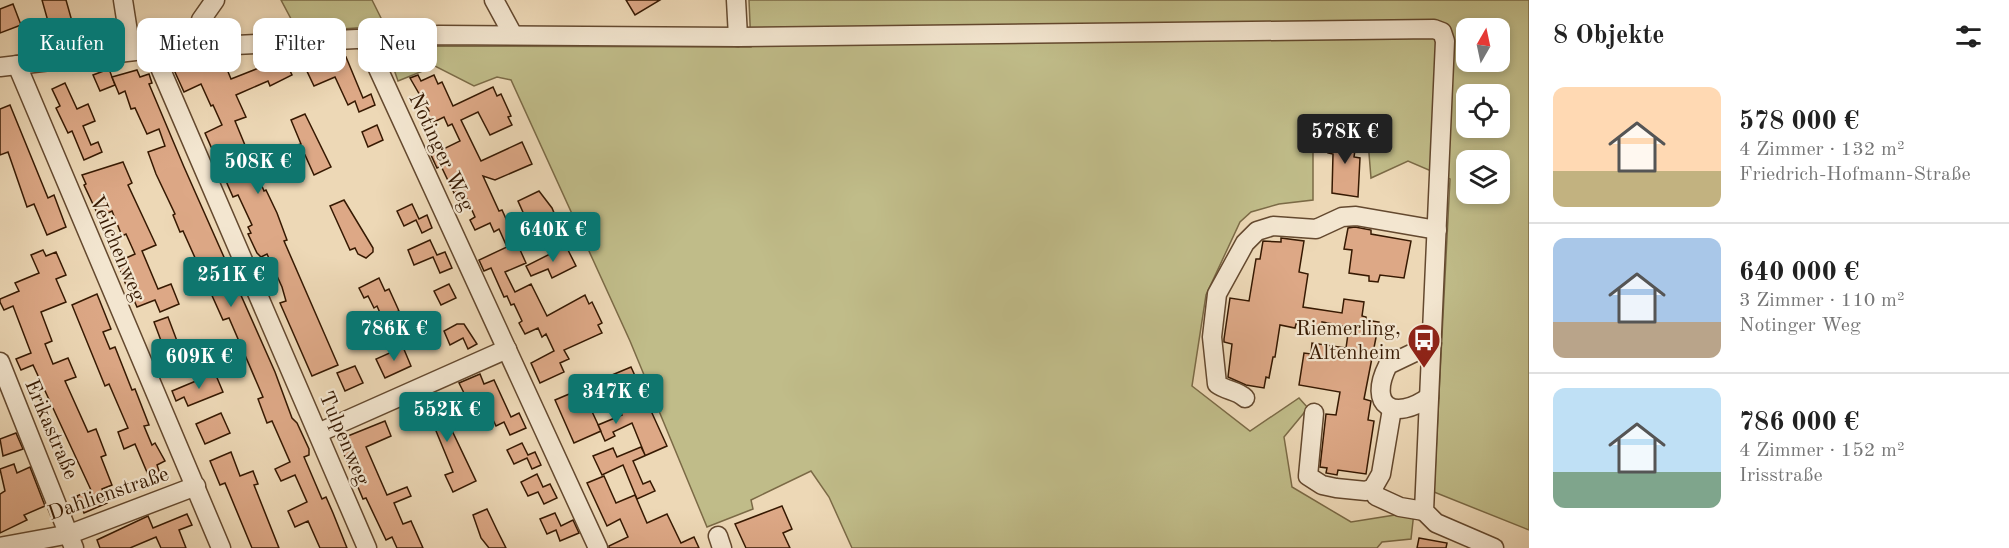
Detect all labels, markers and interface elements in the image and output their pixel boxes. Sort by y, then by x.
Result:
chip: Kaufen [18,18,125,72]
chip: Mieten [137,18,241,72]
chip: Filter [253,18,346,72]
chip: Neu [358,18,437,72]
north arrow [1456,18,1510,72]
map controls [1456,18,1510,204]
icon: filters [1952,20,1985,53]
text: 8 Objekte [1553,23,1665,49]
button: locate [1456,84,1510,138]
street label: Notinger Weg [404,90,477,216]
text: 578 000 € [1739,109,1859,135]
icon: home [1601,111,1673,183]
pin: 578K € [1296,114,1394,165]
text: 578K € [1311,123,1379,143]
text: 4 Zimmer · 132 m² [1739,140,1904,160]
pin: 508K € [209,144,307,195]
button: layers [1456,150,1510,204]
text: 508K € [224,153,292,173]
text: Friedrich-Hofmann-Straße [1739,165,1971,185]
street label: Veilchenweg [85,192,149,305]
pin: 640K € [504,212,602,263]
text: 640K € [519,221,587,241]
pin: 251K € [182,257,280,308]
text: 640 000 € [1739,260,1859,286]
icon: home [1601,262,1673,334]
text: 251K € [197,266,265,286]
text: 3 Zimmer · 110 m² [1739,291,1904,311]
pin: 786K € [345,311,443,362]
text: Notinger Weg [1739,316,1861,336]
place label: Riemerling, Altenheim [1296,319,1401,364]
text: 786K € [360,320,428,340]
bus stop icon: Riemerling, Altenheim [1406,322,1442,369]
pin: 609K € [150,339,248,390]
text: 609K € [165,348,233,368]
pin: 347K € [567,374,665,425]
street label: Erikastraße [20,377,81,483]
text: 347K € [582,383,650,403]
street label: Tulpenweg [314,388,373,489]
pin: 552K € [398,392,496,443]
text: 552K € [413,401,481,421]
text: 786 000 € [1739,410,1859,436]
icon: home [1601,412,1673,484]
text: 4 Zimmer · 152 m² [1739,441,1904,461]
street label: Dahlienstraße [45,464,172,525]
text: Irisstraße [1739,466,1823,486]

